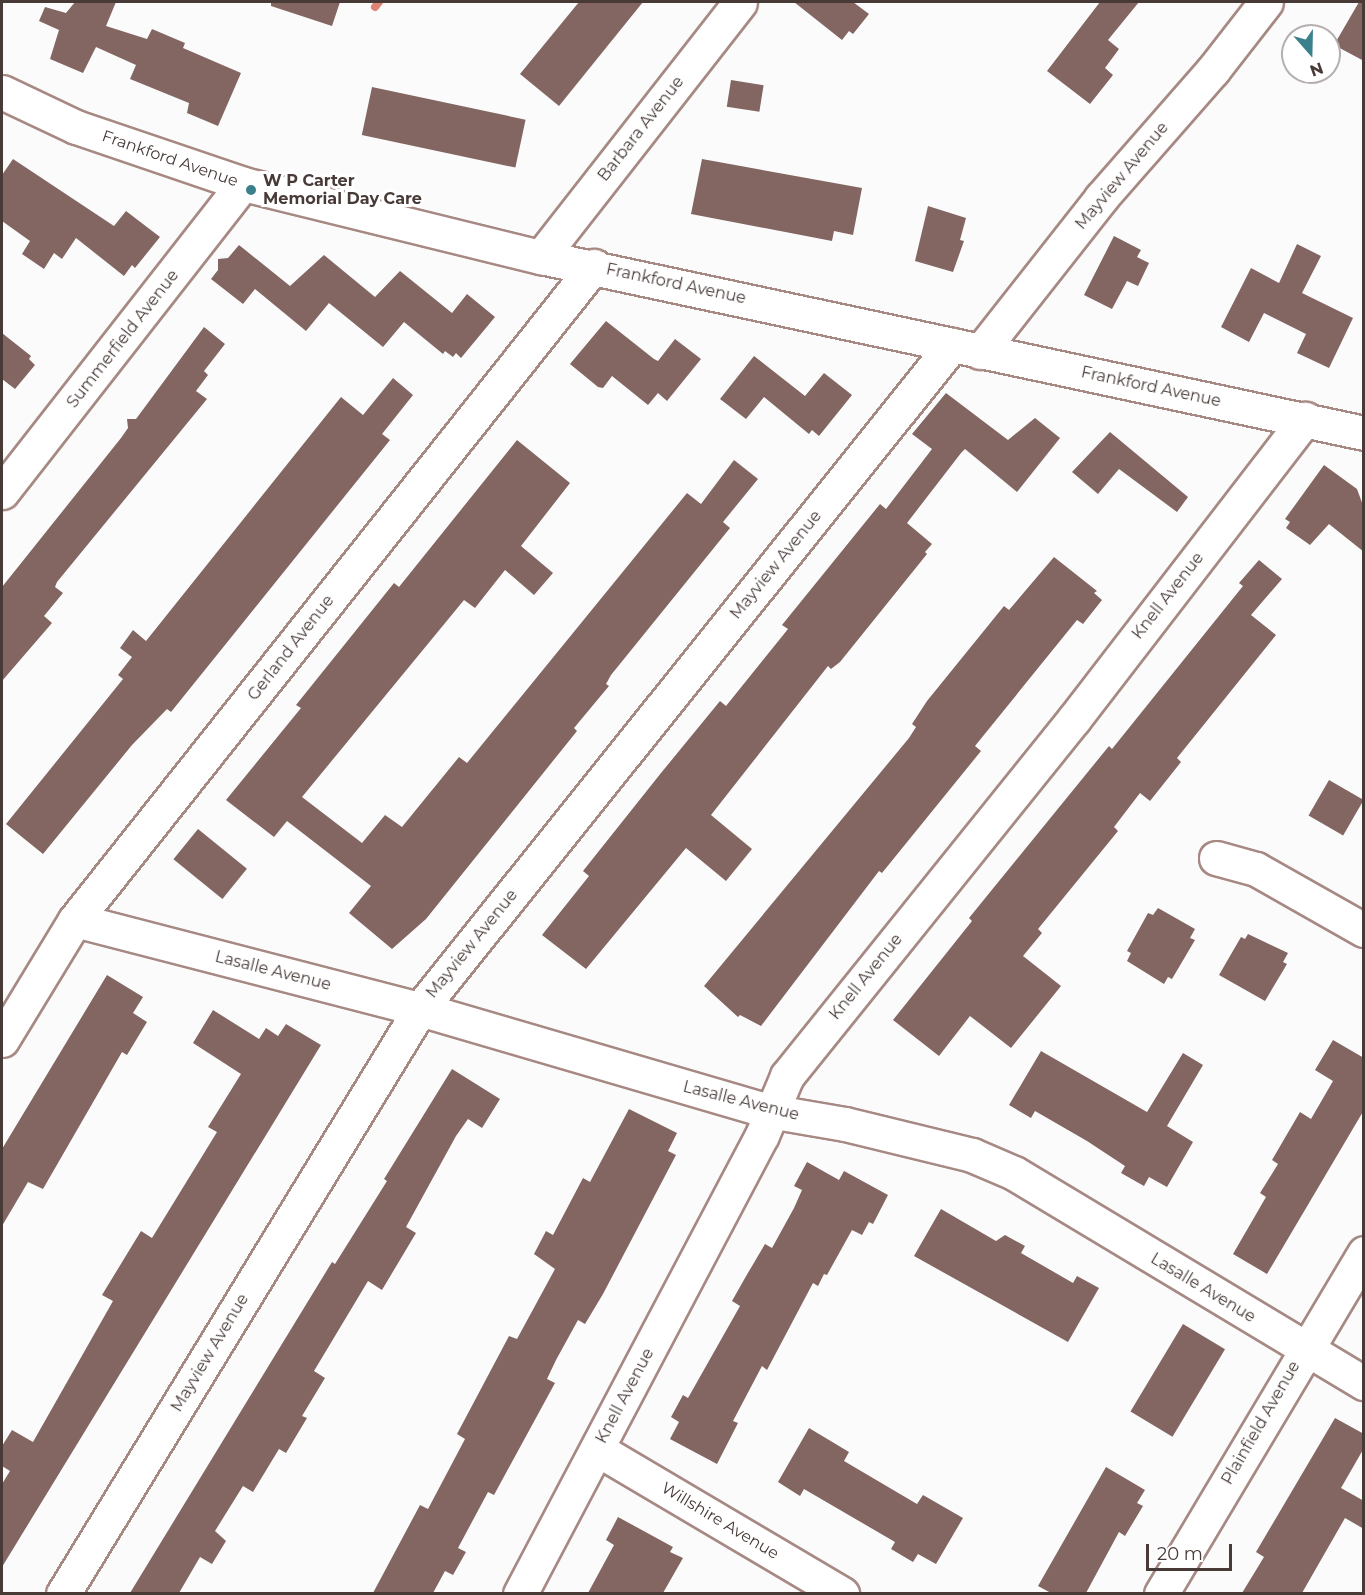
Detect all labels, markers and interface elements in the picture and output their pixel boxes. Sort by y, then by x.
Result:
north arrow [1281,24,1341,84]
text: N [1307,58,1326,81]
street label: Barbara Avenue [594,73,688,185]
street label: Mayview Avenue [1072,118,1172,234]
street label: Frankford Avenue [100,127,240,191]
place label: W P Carter Memorial Day Care [263,171,422,209]
marker: W P Carter Memorial Day Care [244,183,258,197]
street label: Frankford Avenue [604,260,748,308]
street label: Summerfield Avenue [63,266,183,412]
street label: Frankford Avenue [1079,363,1223,411]
street label: Mayview Avenue [726,507,826,623]
street label: Knell Avenue [1128,549,1208,643]
street label: Gerland Avenue [244,592,338,704]
street label: Mayview Avenue [422,886,522,1002]
street label: Knell Avenue [826,930,906,1024]
street label: Lasalle Avenue [213,947,333,995]
street label: Lasalle Avenue [681,1077,801,1125]
street label: Lasalle Avenue [1147,1249,1259,1327]
street label: Mayview Avenue [167,1291,253,1415]
street label: Knell Avenue [592,1345,658,1447]
street label: Plainfield Avenue [1218,1358,1304,1488]
street label: Willshire Avenue [658,1478,782,1564]
scale bar [1149,1532,1234,1570]
text: 20 m [1157,1543,1203,1565]

